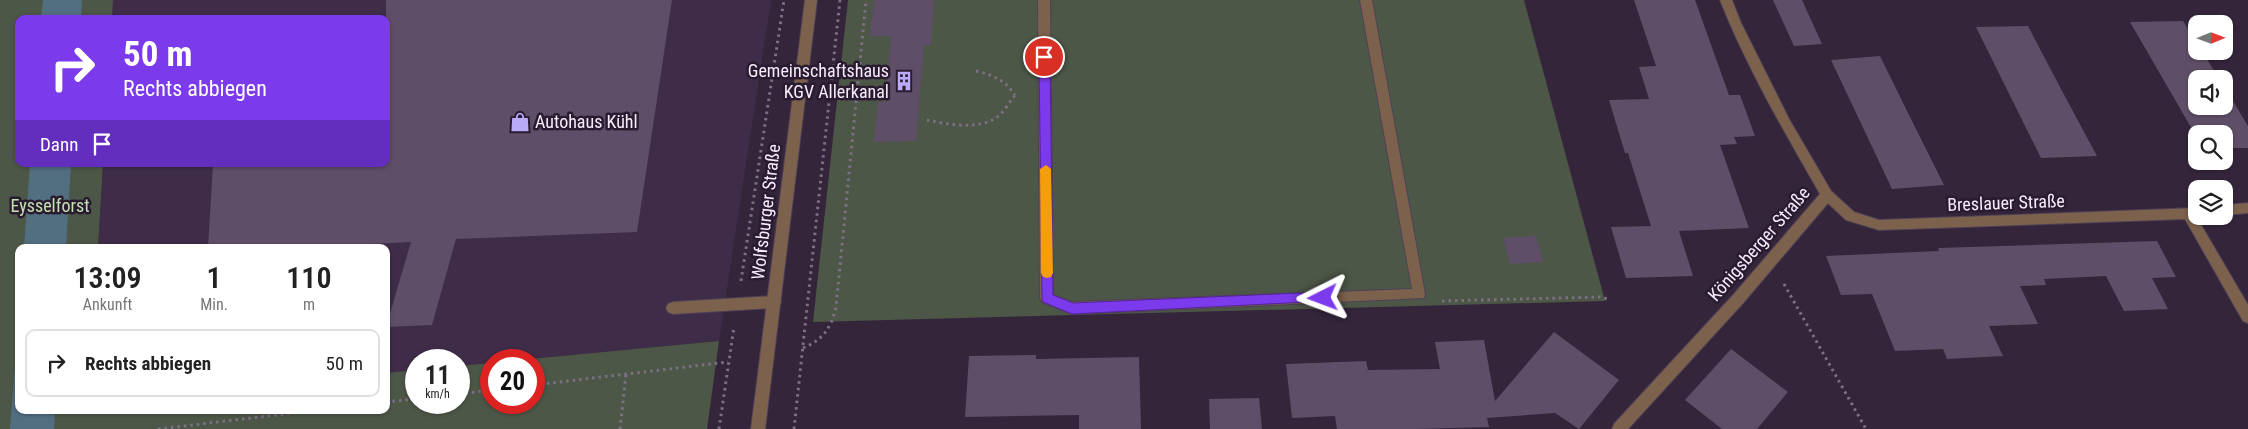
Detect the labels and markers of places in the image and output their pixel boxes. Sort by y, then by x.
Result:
pin [1023,36,1065,78]
place label: Gemeinschaftshaus KGV Allerkanal [748,60,889,102]
building icon: Gemeinschaftshaus KGV Allerkanal [893,70,915,92]
shop icon: Autohaus Kühl [509,111,531,133]
place label: Autohaus Kühl [535,111,638,132]

